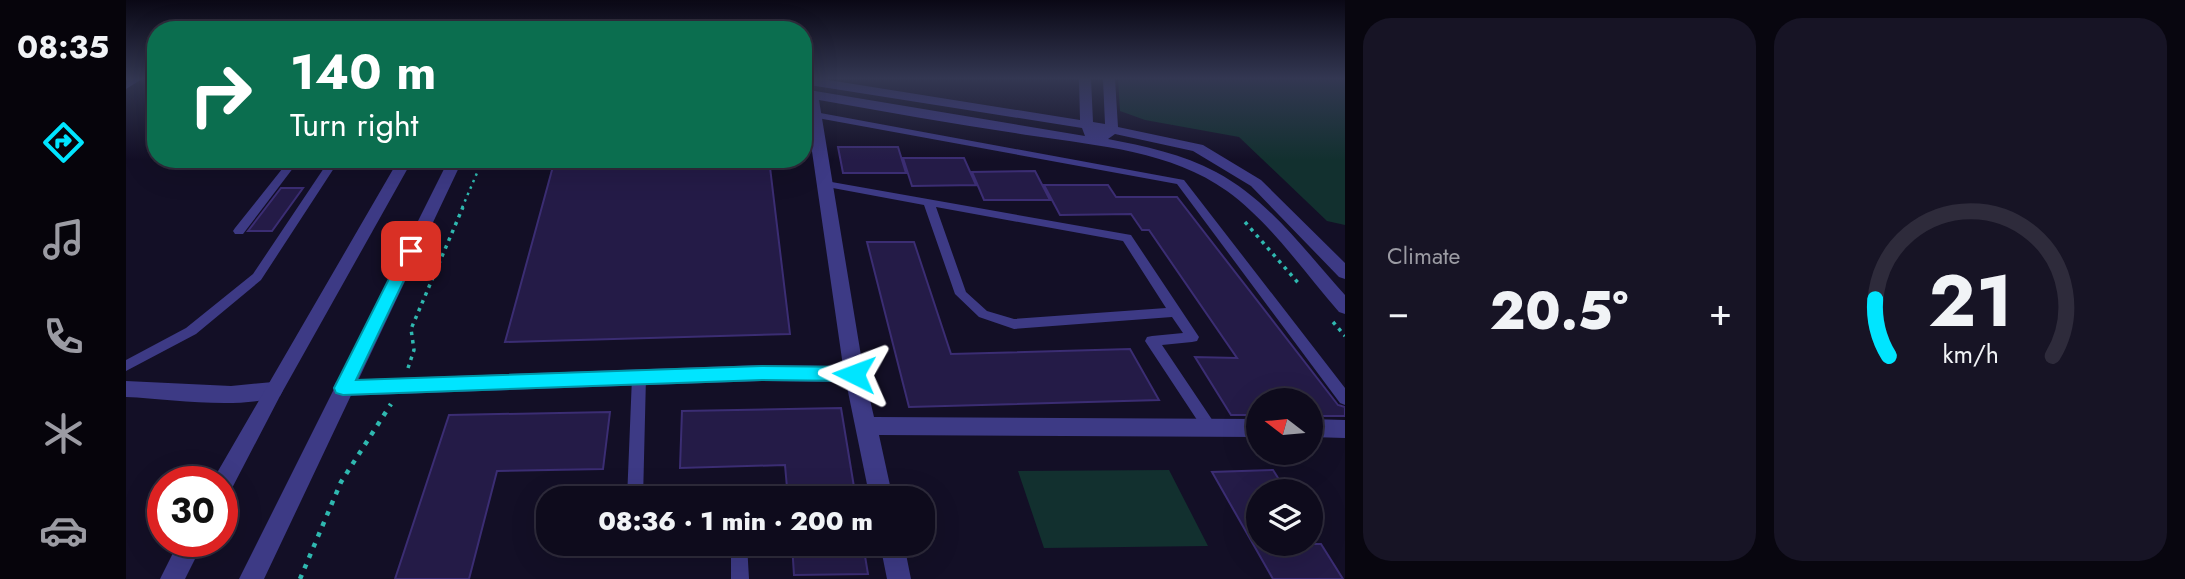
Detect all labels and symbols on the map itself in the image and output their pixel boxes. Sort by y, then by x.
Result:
pin [381,221,441,281]
position arrow [817,337,891,411]
north arrow [1246,388,1323,466]
speed limit sign: 30 [147,466,238,557]

